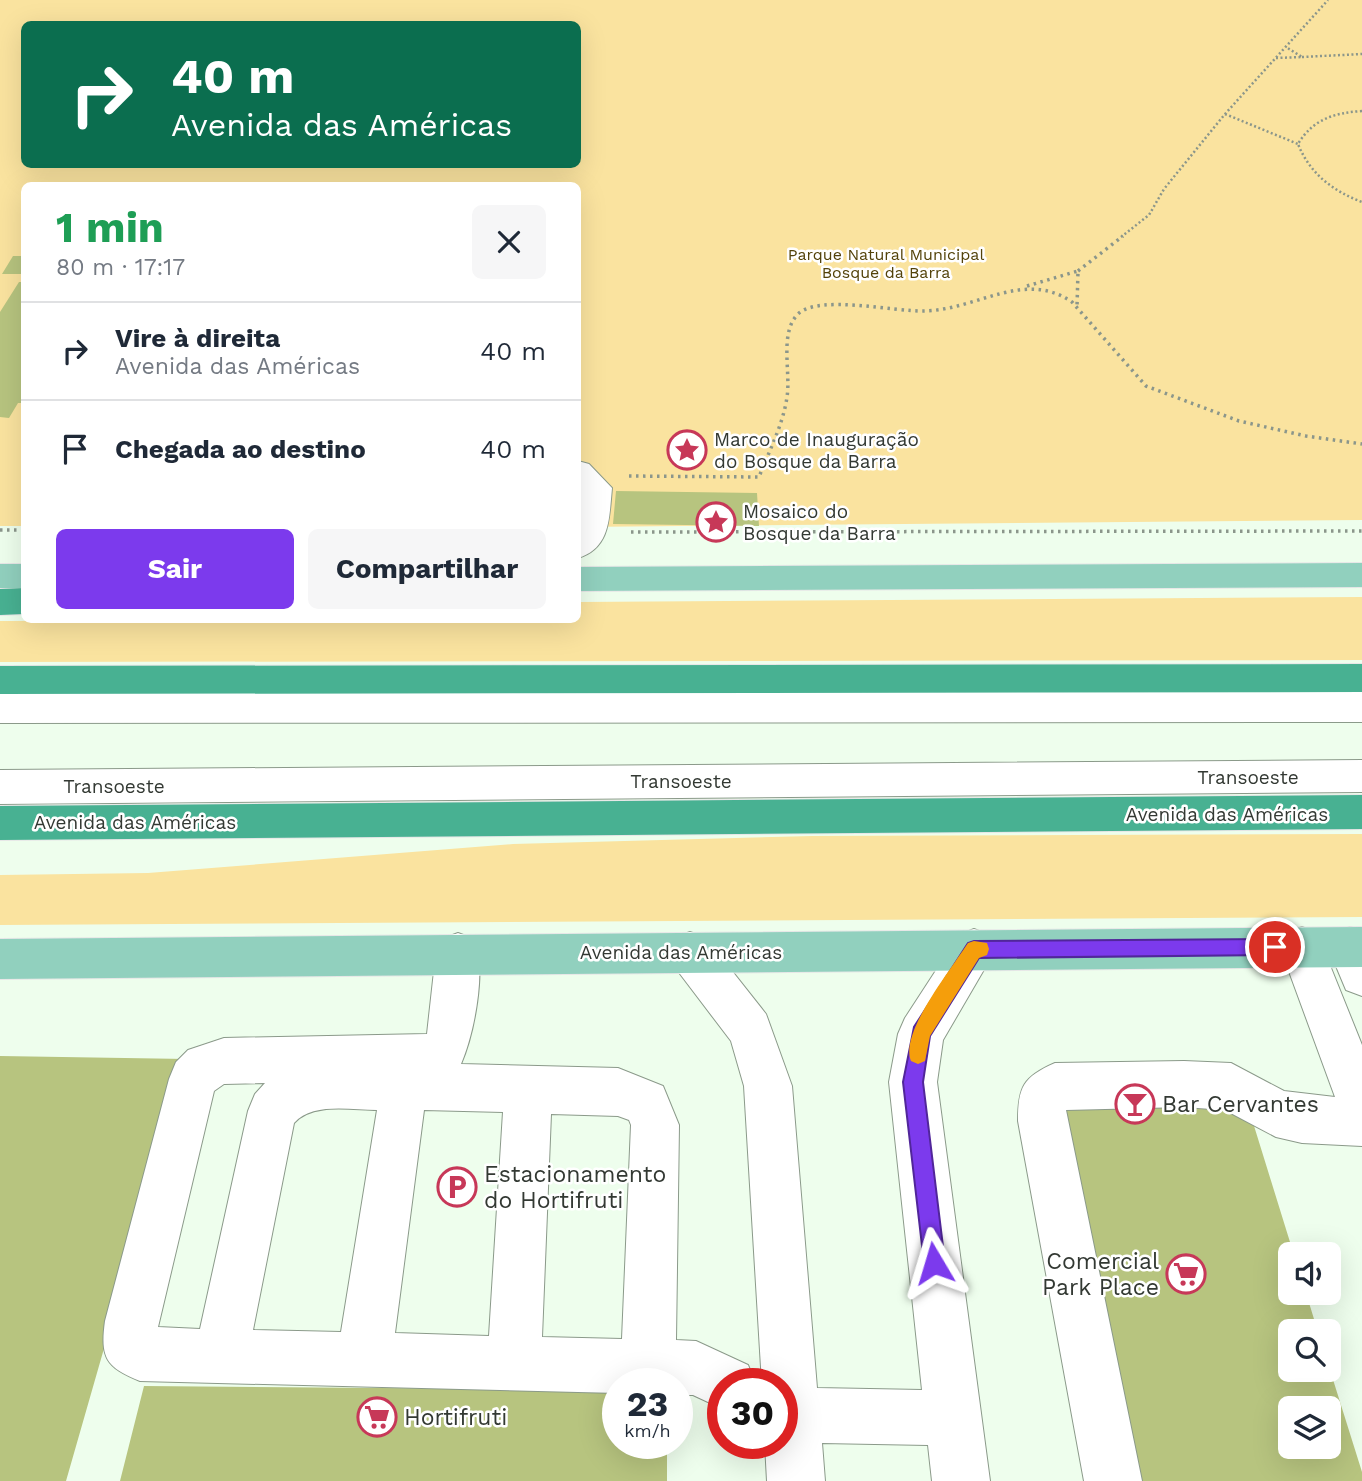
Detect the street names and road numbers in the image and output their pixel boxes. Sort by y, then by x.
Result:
street label: Transoeste [1197,766,1299,789]
street label: Transoeste [630,770,732,793]
street label: Transoeste [63,775,165,798]
street label: Avenida das Américas [1126,803,1328,826]
street label: Avenida das Américas [34,811,236,834]
street label: Avenida das Américas [580,941,782,964]

